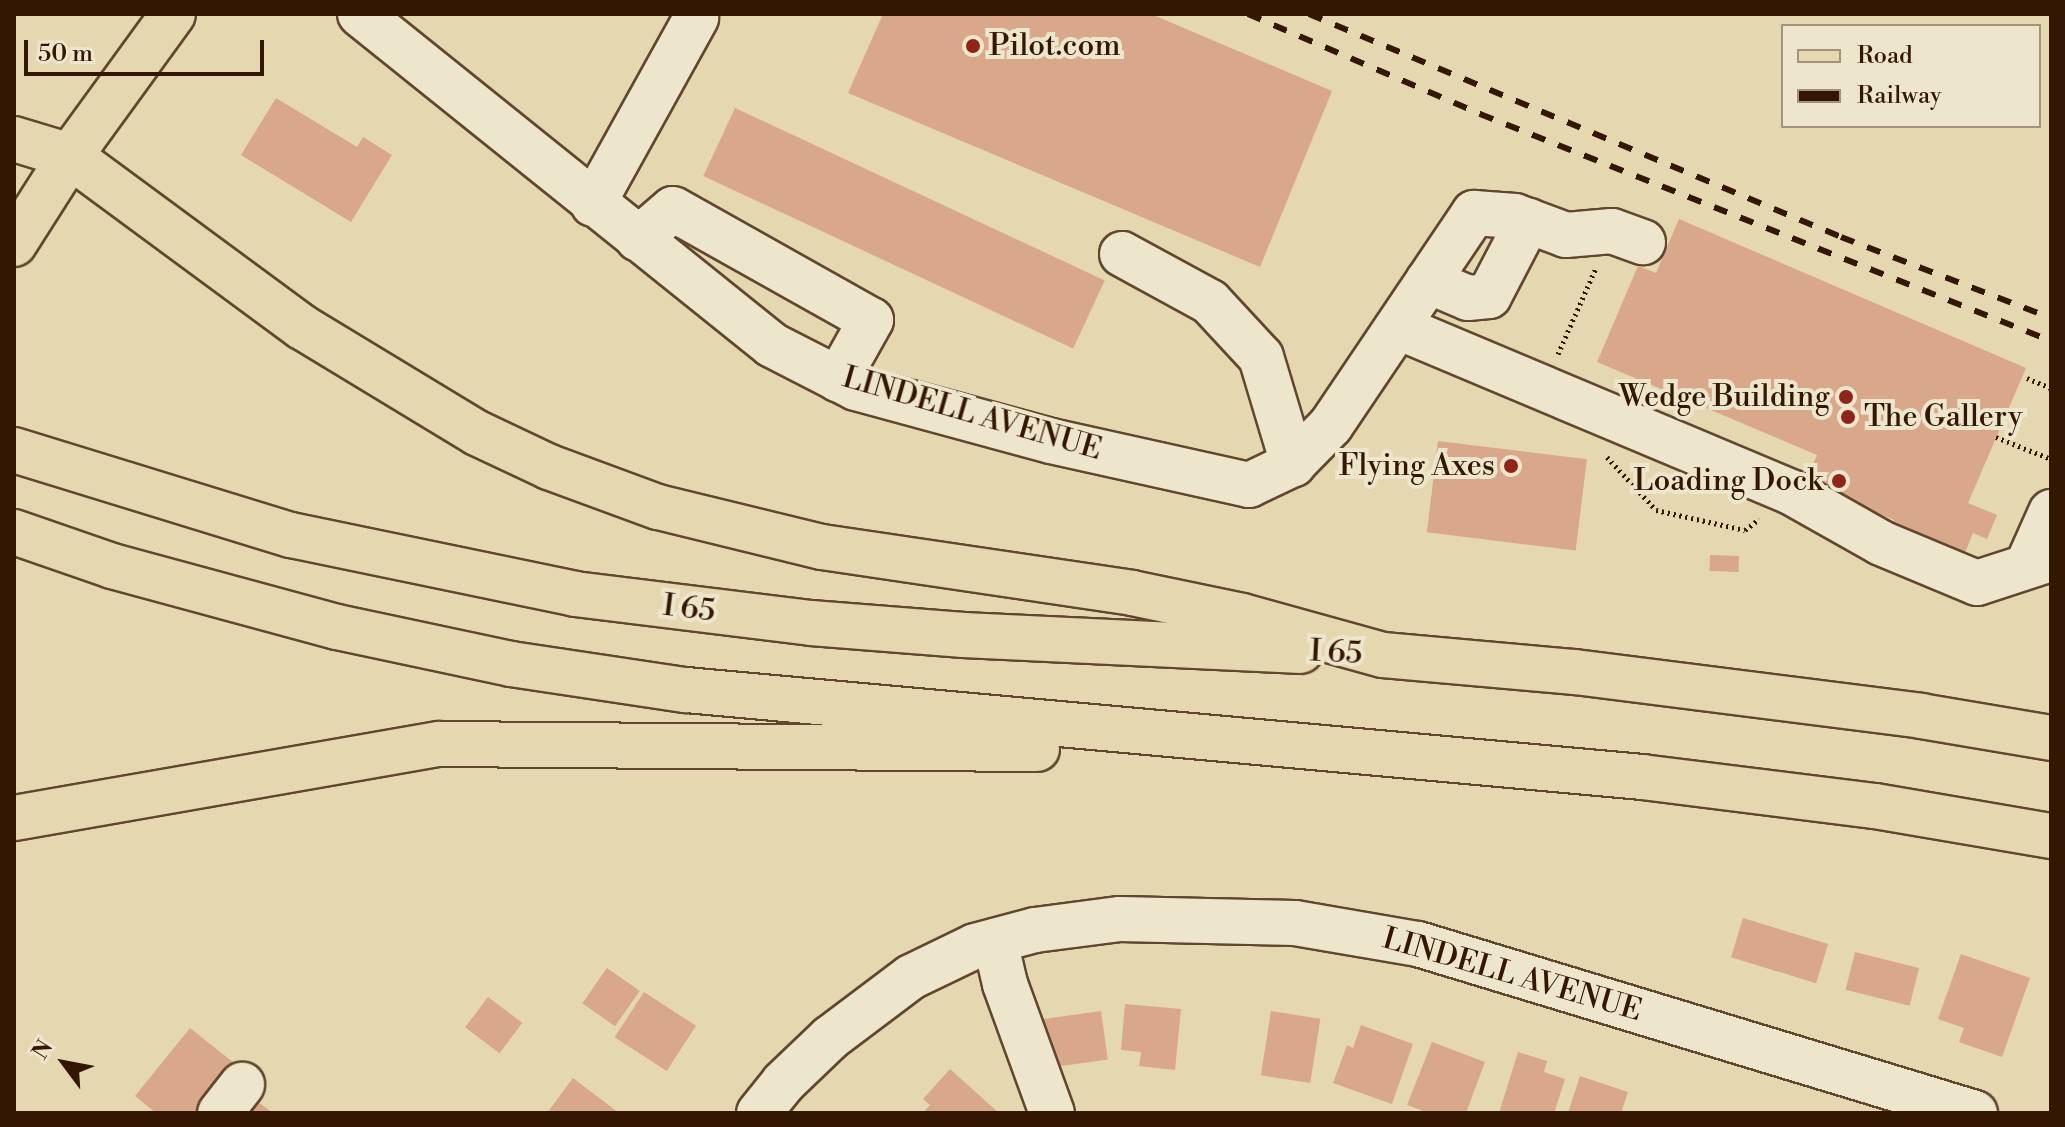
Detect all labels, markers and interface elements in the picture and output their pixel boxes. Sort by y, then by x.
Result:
scale bar [28,24,268,74]
legend [1781,24,2041,128]
place label: Pilot.com [989,28,1121,64]
marker: Pilot.com [964,37,982,55]
text: 50 m [38,39,93,69]
text: Road [1857,41,1913,71]
text: Railway [1857,81,1942,111]
street label: LINDELL AVENUE [838,360,1106,468]
place label: Wedge Building [1619,379,1830,415]
marker: Wedge Building [1837,388,1855,406]
place label: The Gallery [1864,399,2023,435]
marker: The Gallery [1839,408,1857,426]
place label: Flying Axes [1339,448,1495,484]
marker: Flying Axes [1502,457,1520,475]
place label: Loading Dock [1634,463,1823,499]
marker: Loading Dock [1830,472,1848,490]
street label: I 65 [661,588,717,630]
street label: I 65 [1309,634,1363,672]
street label: LINDELL AVENUE [1378,921,1646,1029]
north arrow [24,1023,104,1103]
text: N [27,1035,59,1065]

